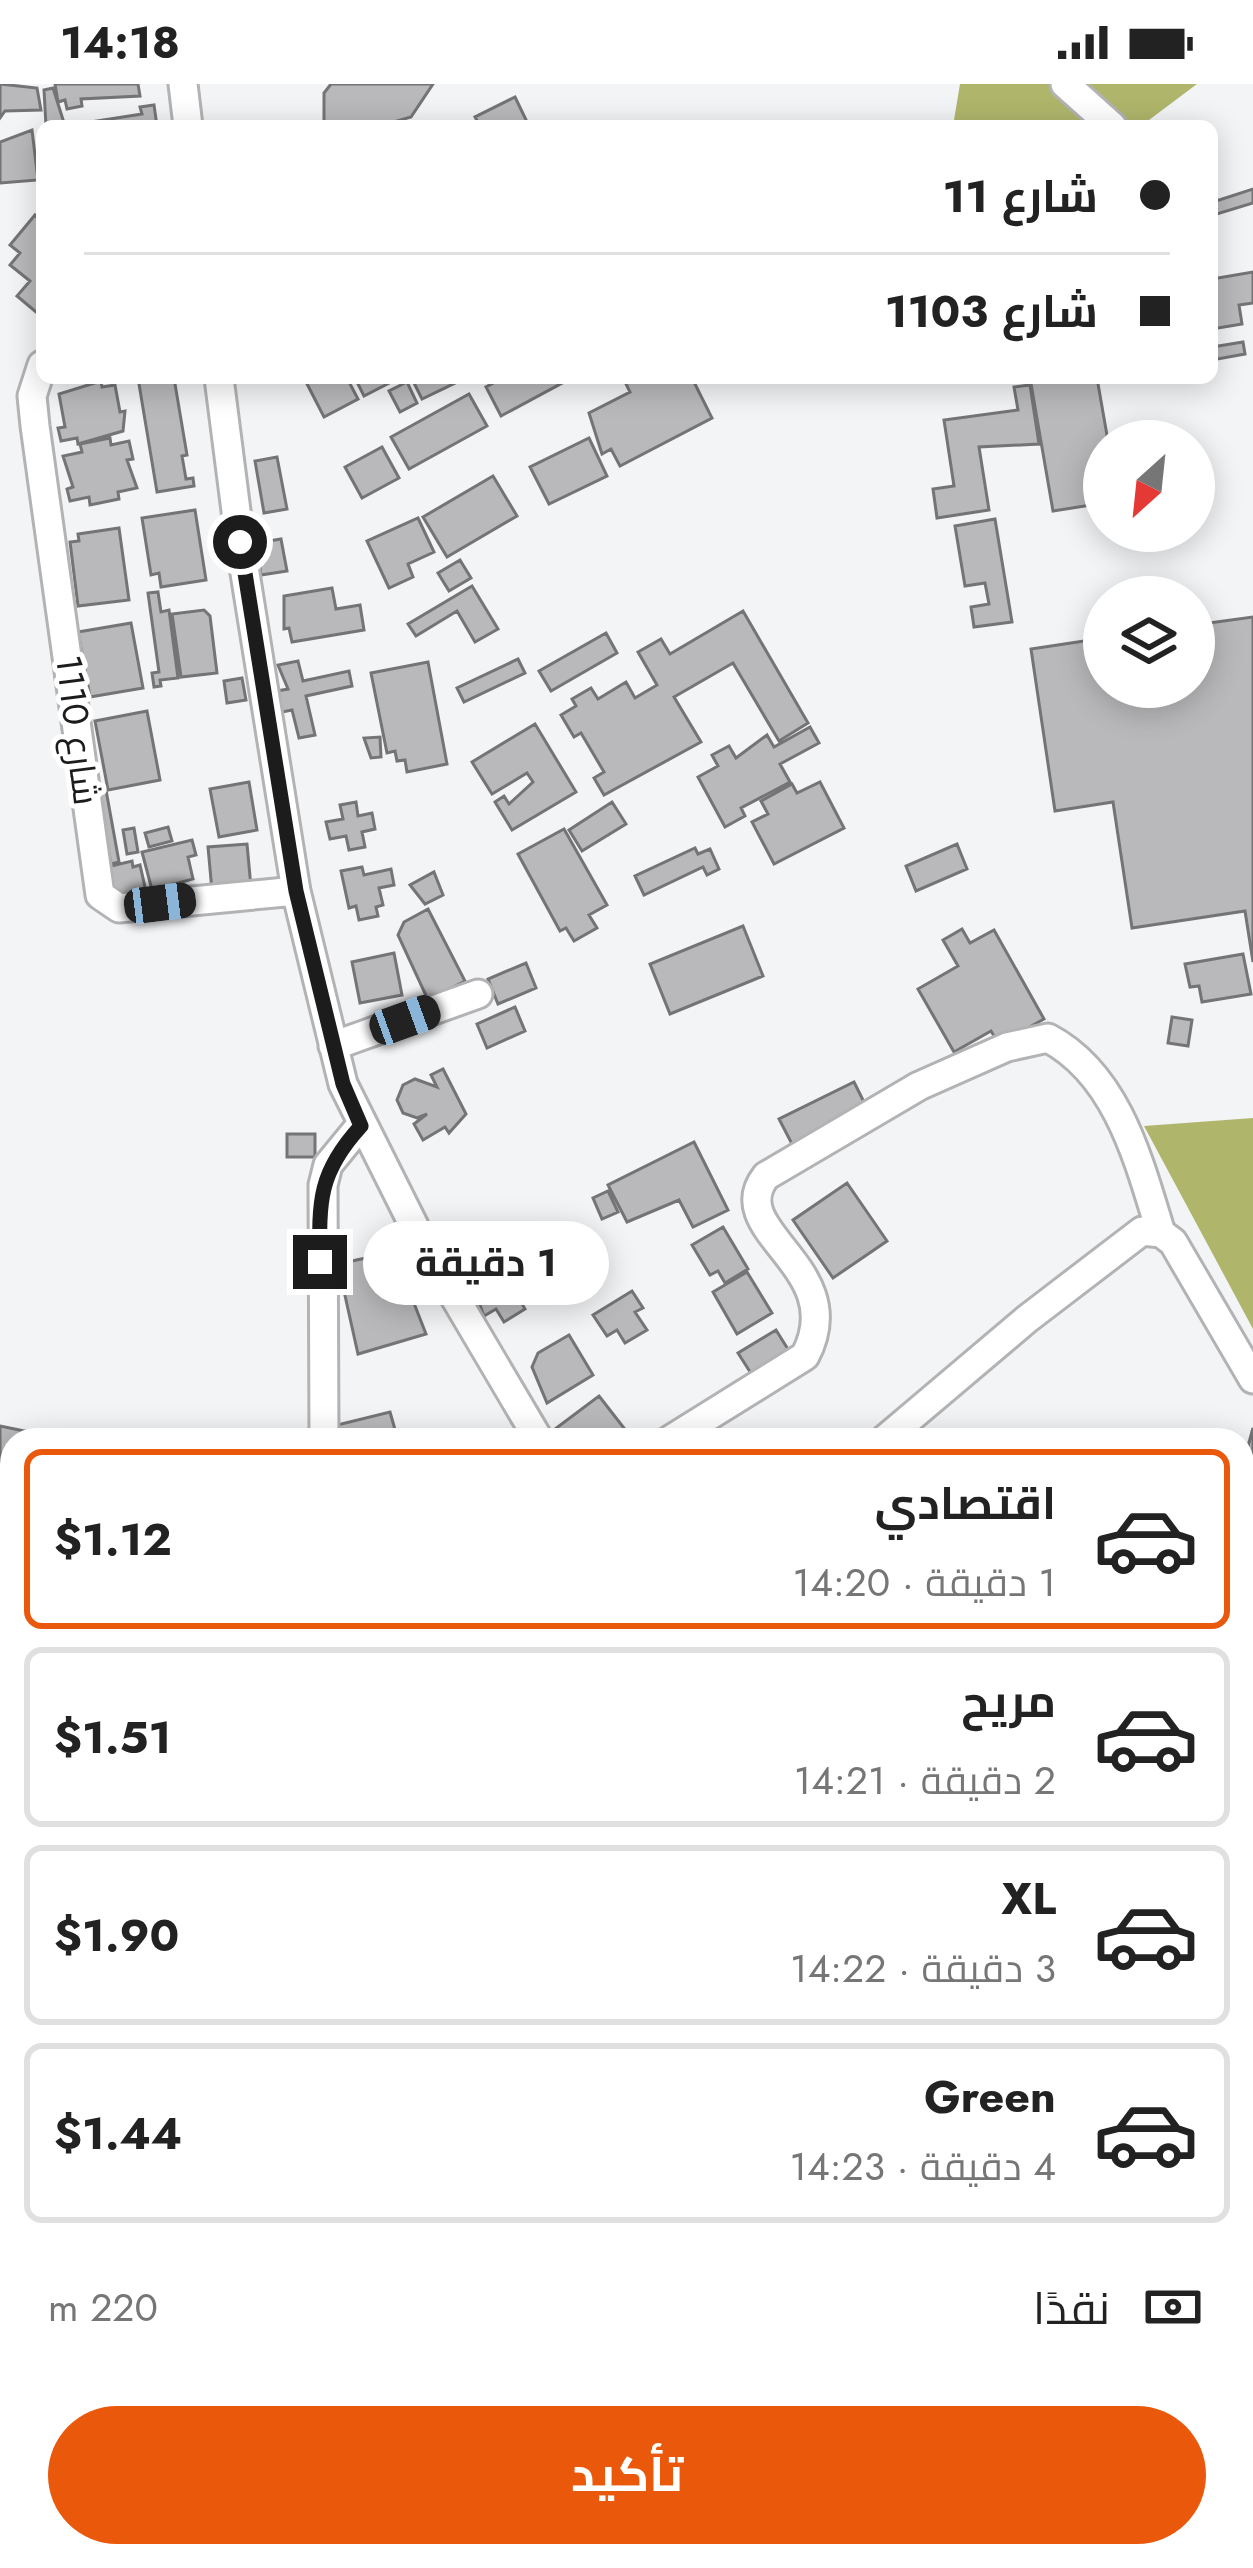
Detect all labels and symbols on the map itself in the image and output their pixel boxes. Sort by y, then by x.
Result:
north arrow [1083,420,1215,552]
route start [213,515,267,569]
street label: شارع 1110 [43,652,113,808]
car [122,881,198,925]
car [365,991,445,1049]
callout: 1 دقيقة [362,1220,608,1304]
route end [293,1235,347,1289]

